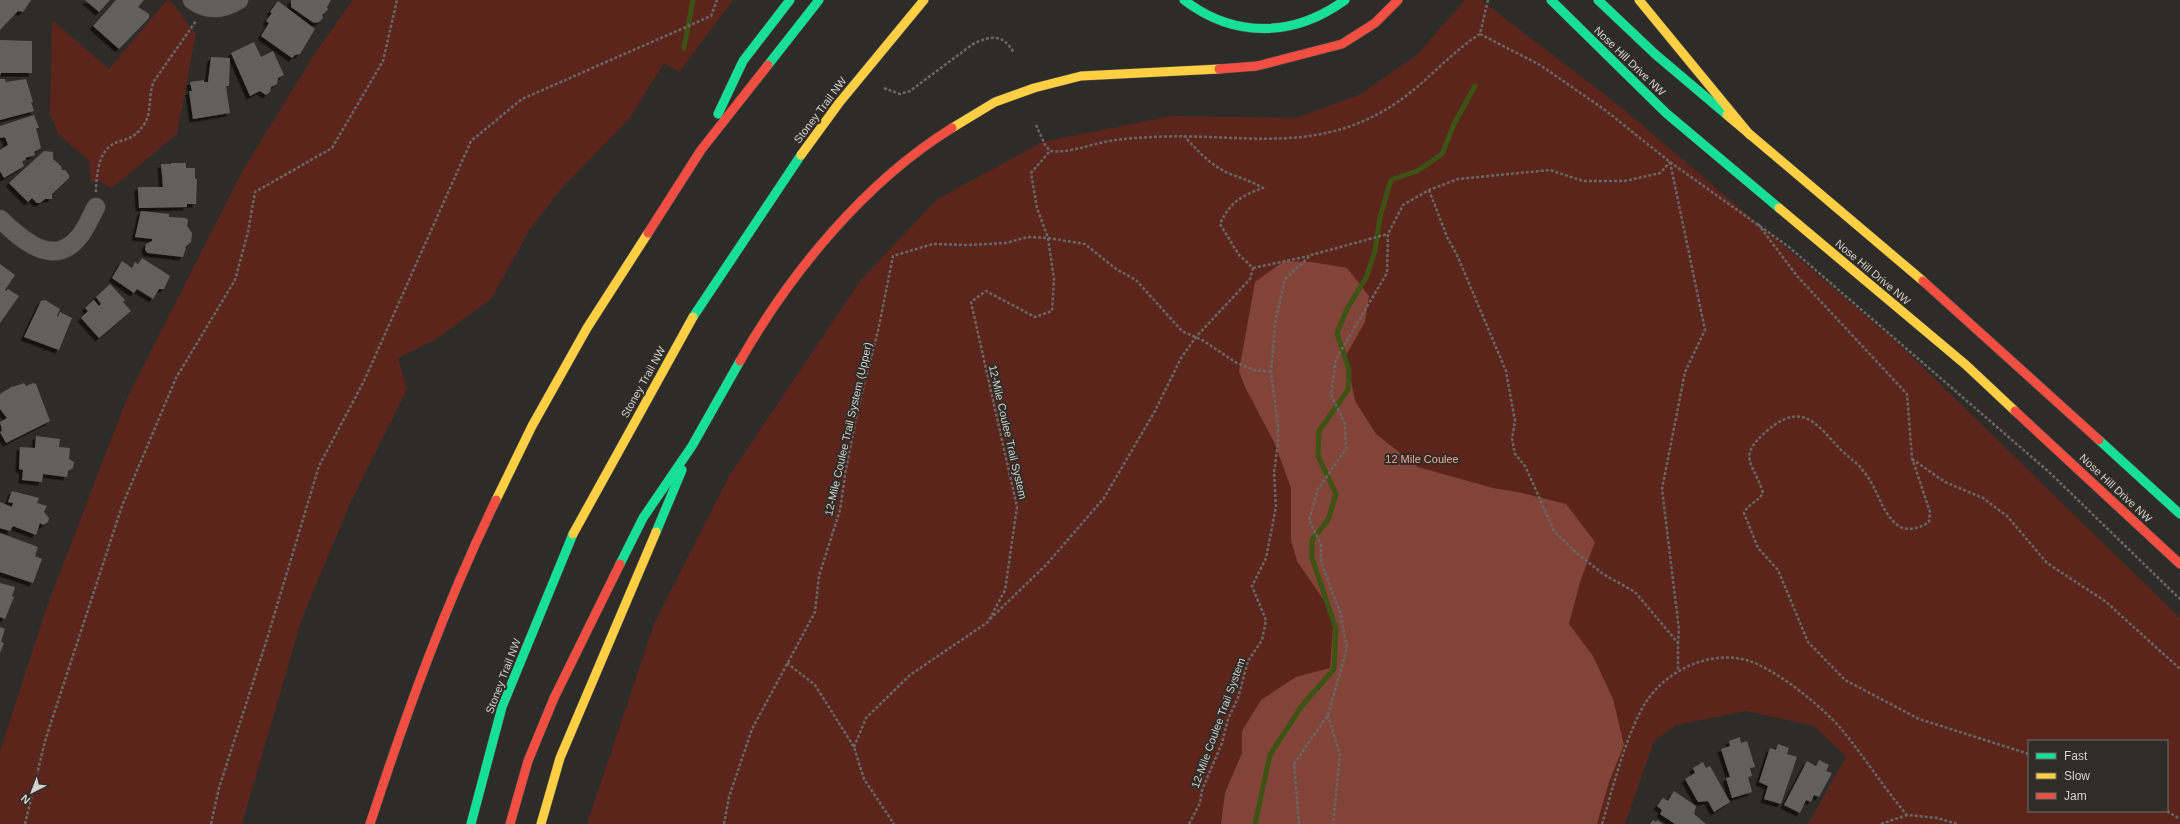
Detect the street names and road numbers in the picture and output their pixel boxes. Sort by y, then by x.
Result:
street label: Nose Hill Drive NW [1592,24,1668,98]
street label: Stoney Trail NW [791,74,849,145]
street label: Nose Hill Drive NW [1833,237,1913,307]
street label: 12-Mile Coulee Trail System (Upper) [822,341,874,517]
street label: Stoney Trail NW [618,344,668,420]
street label: 12-Mile Coulee Trail System [987,364,1029,500]
street label: Nose Hill Drive NW [2077,452,2155,525]
street label: Stoney Trail NW [483,636,523,715]
street label: 12-Mile Coulee Trail System [1189,656,1247,790]

